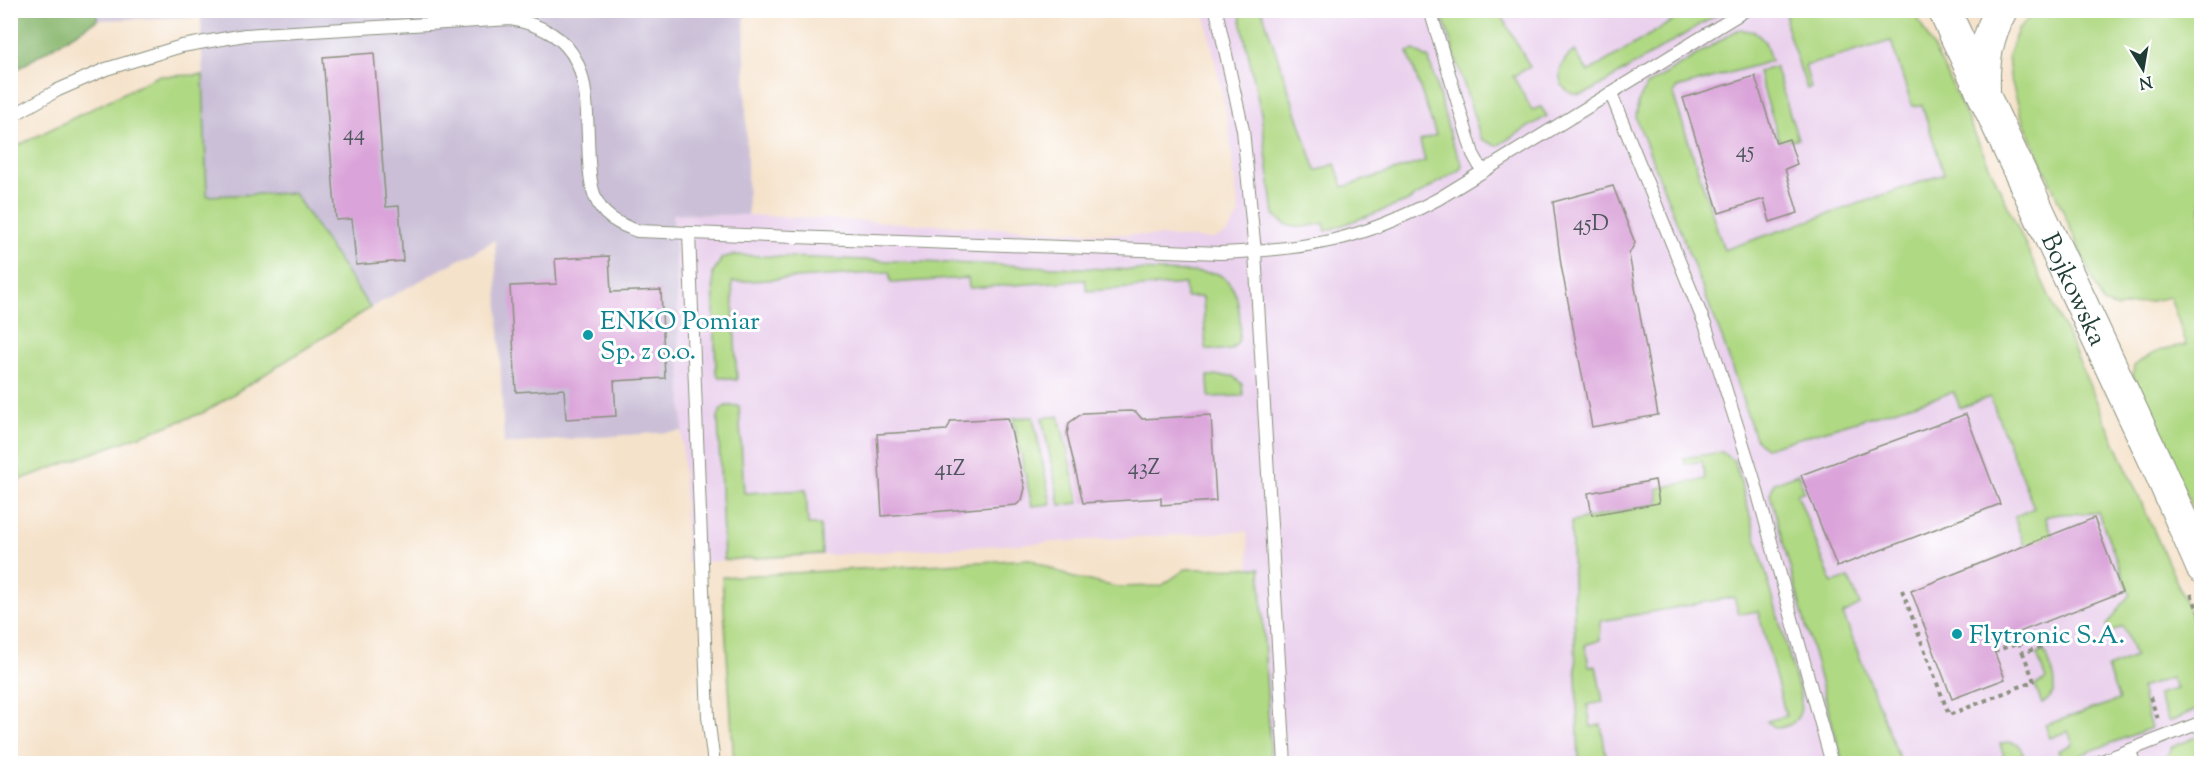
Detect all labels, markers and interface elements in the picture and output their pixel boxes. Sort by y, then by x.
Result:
north arrow [2113,39,2173,99]
text: N [2137,69,2154,94]
house number: 44 [343,119,365,151]
house number: 45 [1736,136,1755,168]
house number: 45D [1573,209,1609,241]
street label: Bojkowska [2030,228,2115,352]
place label: ENKO Pomiar Sp. z o.o. [600,304,760,371]
marker: ENKO Pomiar Sp. z o.o. [581,328,595,342]
house number: 43Z [1128,453,1160,485]
house number: 41Z [935,454,965,486]
place label: Flytronic S.A. [1969,618,2125,655]
marker: Flytronic S.A. [1950,627,1964,641]

